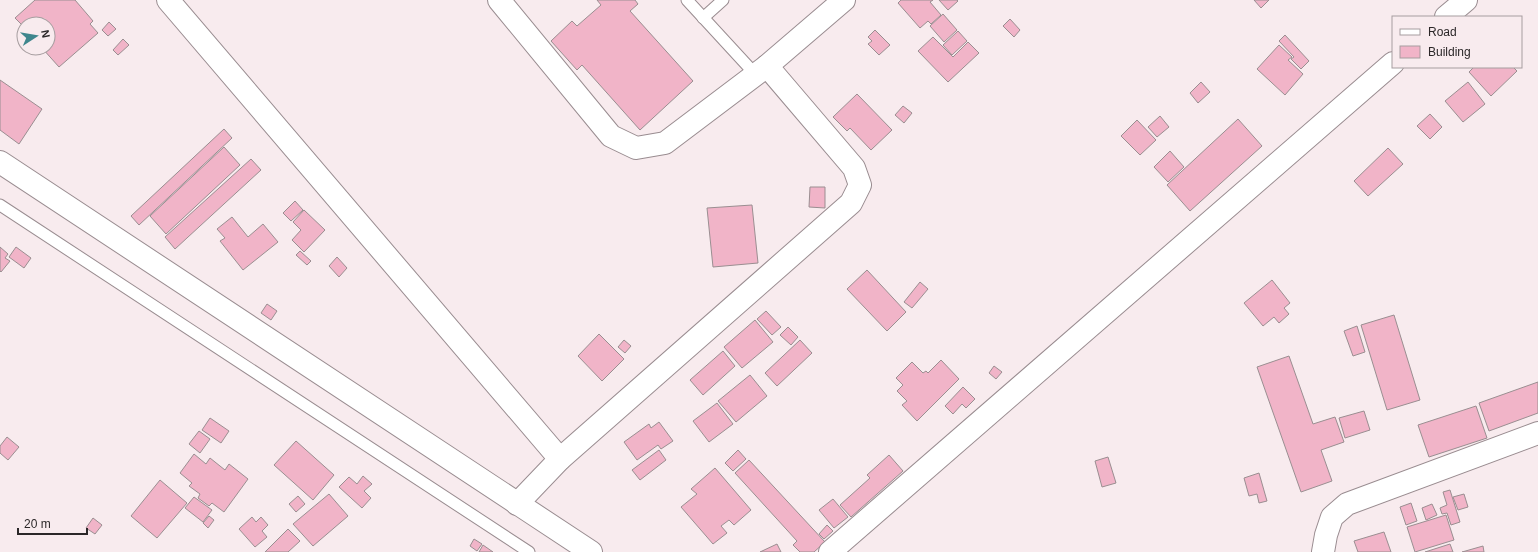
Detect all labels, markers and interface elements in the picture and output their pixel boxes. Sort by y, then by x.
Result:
north arrow [16,16,56,56]
legend [1392,16,1522,68]
text: Road [1428,25,1457,39]
text: N [39,29,52,39]
text: Building [1428,45,1471,59]
scale bar [18,510,87,536]
text: 20 m [24,517,51,531]

